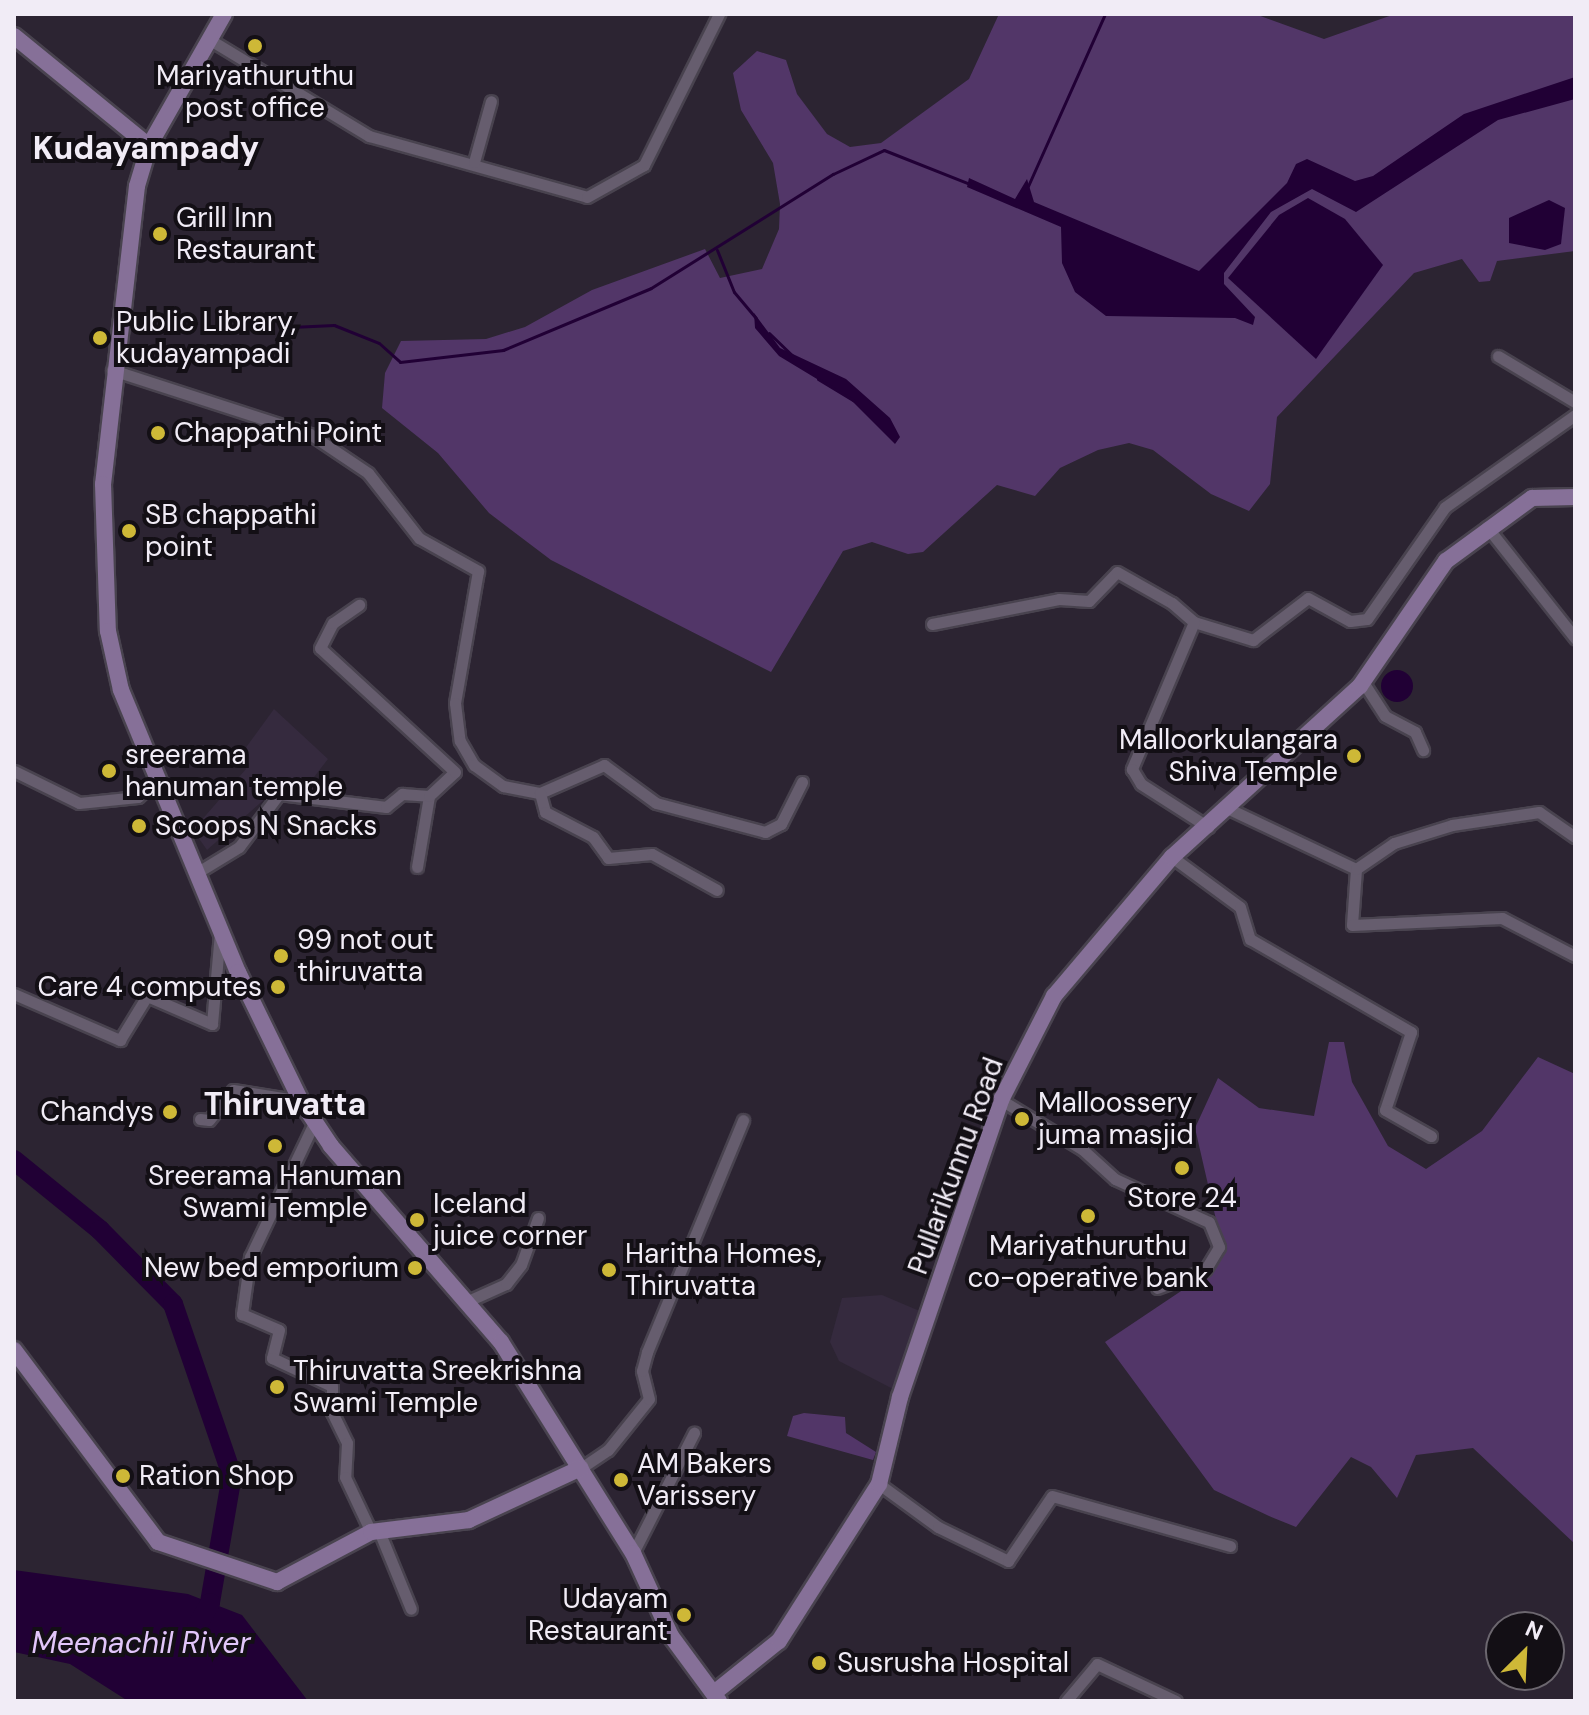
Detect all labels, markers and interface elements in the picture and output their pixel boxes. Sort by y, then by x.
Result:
marker: Mariyathuruthu post office [246,37,264,55]
place label: Mariyathuruthu post office [156,59,354,125]
district label: Kudayampady [33,129,259,167]
place label: Grill Inn Restaurant [176,201,316,267]
marker: Grill Inn Restaurant [151,225,169,243]
place label: Public Library, kudayampadi [116,305,296,371]
marker: Public Library, kudayampadi [91,329,109,347]
place label: Chappathi Point [174,416,382,450]
marker: Chappathi Point [149,424,167,442]
place label: SB chappathi point [145,498,317,564]
marker: SB chappathi point [120,522,138,540]
place label: Malloorkulangara Shiva Temple [1119,723,1338,789]
place label: sreerama hanuman temple [125,738,343,804]
marker: Malloorkulangara Shiva Temple [1345,747,1363,765]
marker: sreerama hanuman temple [100,762,118,780]
place label: Scoops N Snacks [155,809,377,843]
marker: Scoops N Snacks [130,817,148,835]
place label: 99 not out thiruvatta [297,923,434,989]
marker: 99 not out thiruvatta [272,947,290,965]
place label: Care 4 computes [37,970,262,1004]
marker: Care 4 computes [269,978,287,996]
street label: Pullarikunnu Road [901,1053,1011,1279]
district label: Thiruvatta [204,1085,366,1123]
place label: Malloossery juma masjid [1038,1086,1194,1152]
place label: Chandys [40,1095,154,1129]
marker: Chandys [161,1103,179,1121]
marker: Malloossery juma masjid [1013,1110,1031,1128]
marker: Sreerama Hanuman Swami Temple [266,1137,284,1155]
place label: Sreerama Hanuman Swami Temple [148,1159,402,1225]
marker: Store 24 [1173,1159,1191,1177]
place label: Store 24 [1127,1181,1237,1215]
place label: Iceland juice corner [433,1187,587,1253]
marker: Mariyathuruthu co-operative bank [1079,1207,1097,1225]
marker: Iceland juice corner [408,1211,426,1229]
place label: Mariyathuruthu co-operative bank [967,1229,1209,1295]
place label: Haritha Homes, Thiruvatta [625,1237,822,1303]
place label: New bed emporium [144,1251,399,1285]
marker: New bed emporium [406,1259,424,1277]
marker: Haritha Homes, Thiruvatta [600,1261,618,1279]
place label: Thiruvatta Sreekrishna Swami Temple [293,1354,582,1420]
marker: Thiruvatta Sreekrishna Swami Temple [268,1378,286,1396]
place label: AM Bakers Varissery [637,1447,772,1513]
place label: Ration Shop [139,1459,294,1493]
marker: Ration Shop [114,1467,132,1485]
marker: AM Bakers Varissery [612,1471,630,1489]
place label: Udayam Restaurant [528,1582,668,1648]
marker: Udayam Restaurant [675,1606,693,1624]
north arrow [1485,1611,1565,1691]
text: N [1521,1614,1547,1647]
water label: Meenachil River [31,1625,251,1661]
place label: Susrusha Hospital [837,1646,1069,1680]
marker: Susrusha Hospital [808,1652,830,1674]

